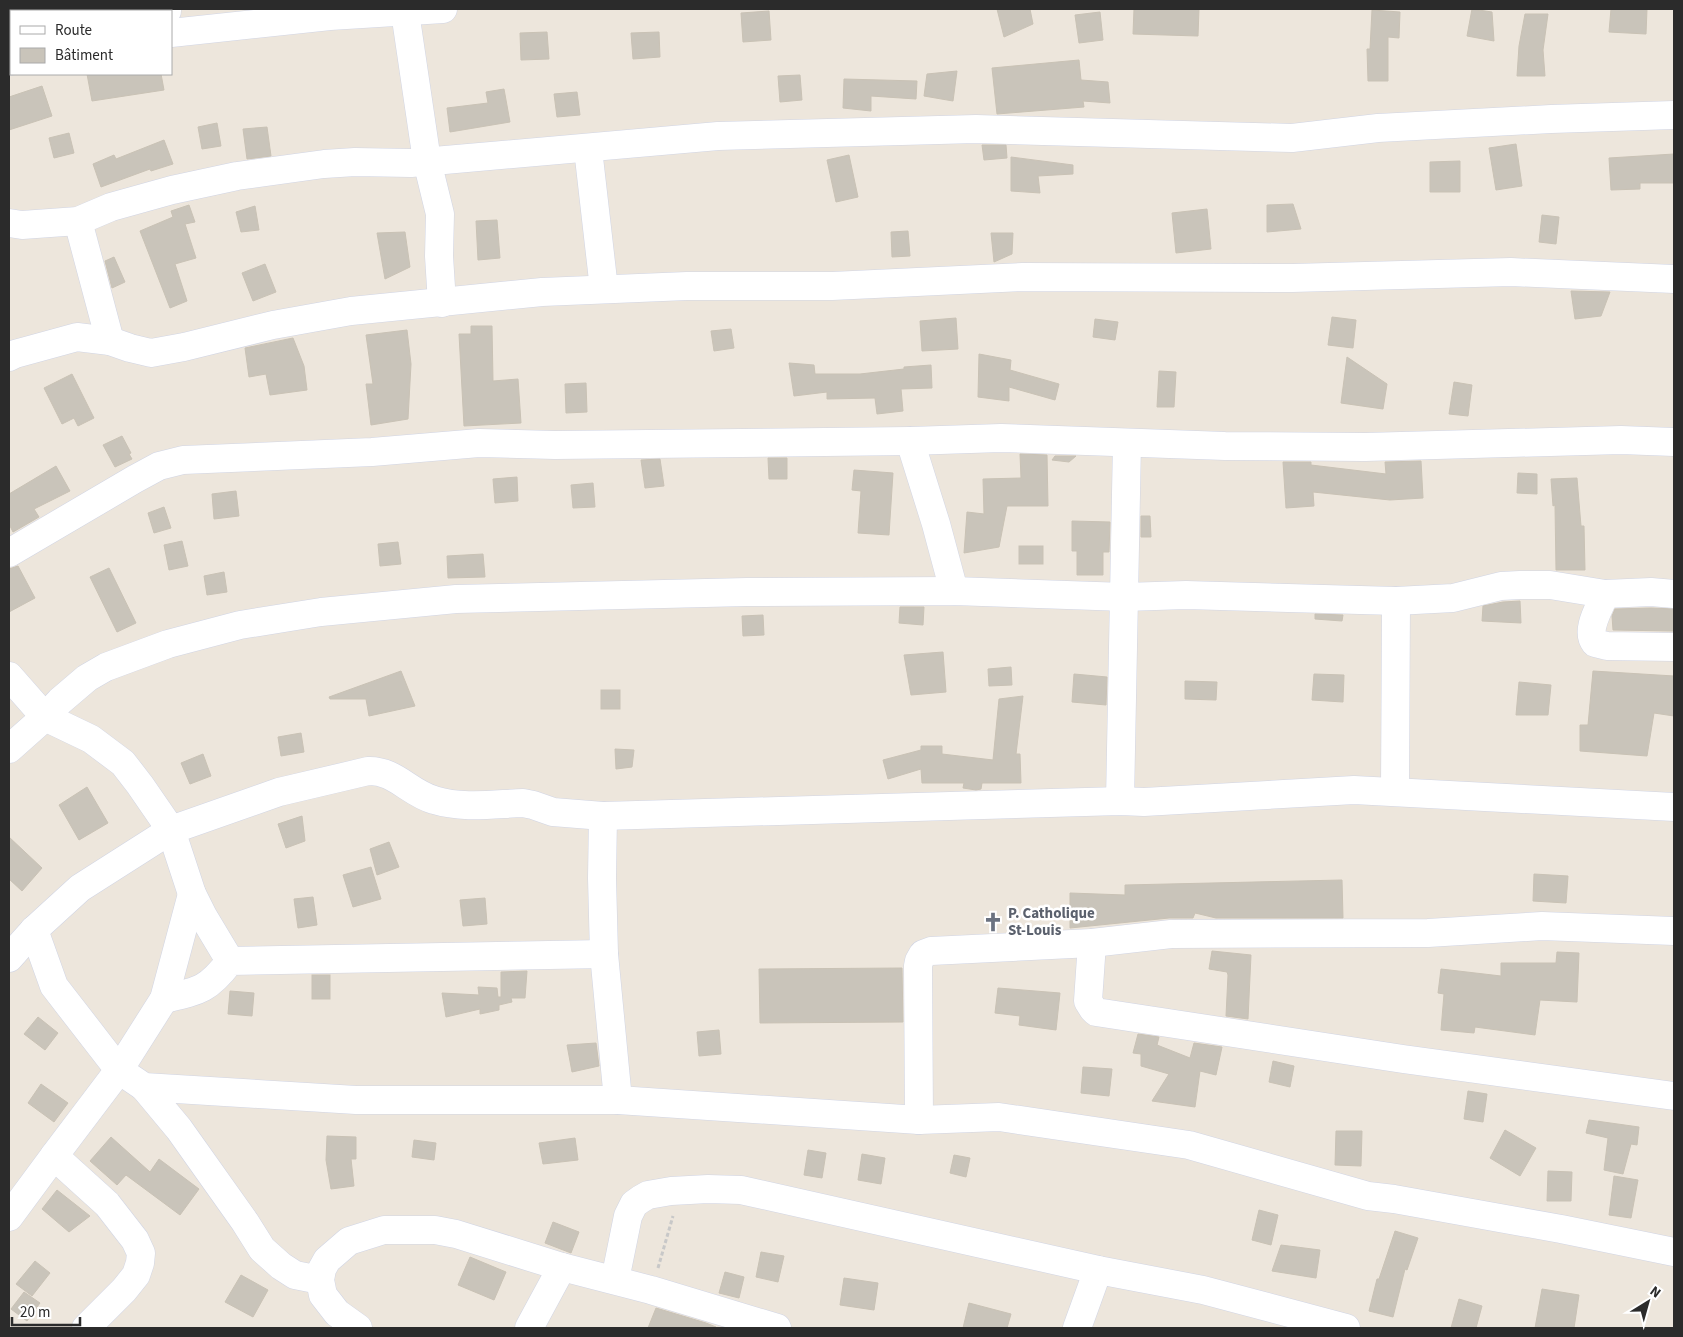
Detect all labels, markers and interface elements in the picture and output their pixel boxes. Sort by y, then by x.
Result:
legend [10,10,172,75]
text: Route [55,20,92,41]
text: Bâtiment [55,45,113,66]
place label: P. Catholique St-Louis [1008,903,1095,941]
church icon: P. Catholique St-Louis [982,911,1004,933]
north arrow [1623,1277,1673,1327]
text: N [1645,1282,1665,1303]
scale bar [12,1294,80,1326]
text: 20 m [20,1302,50,1323]

